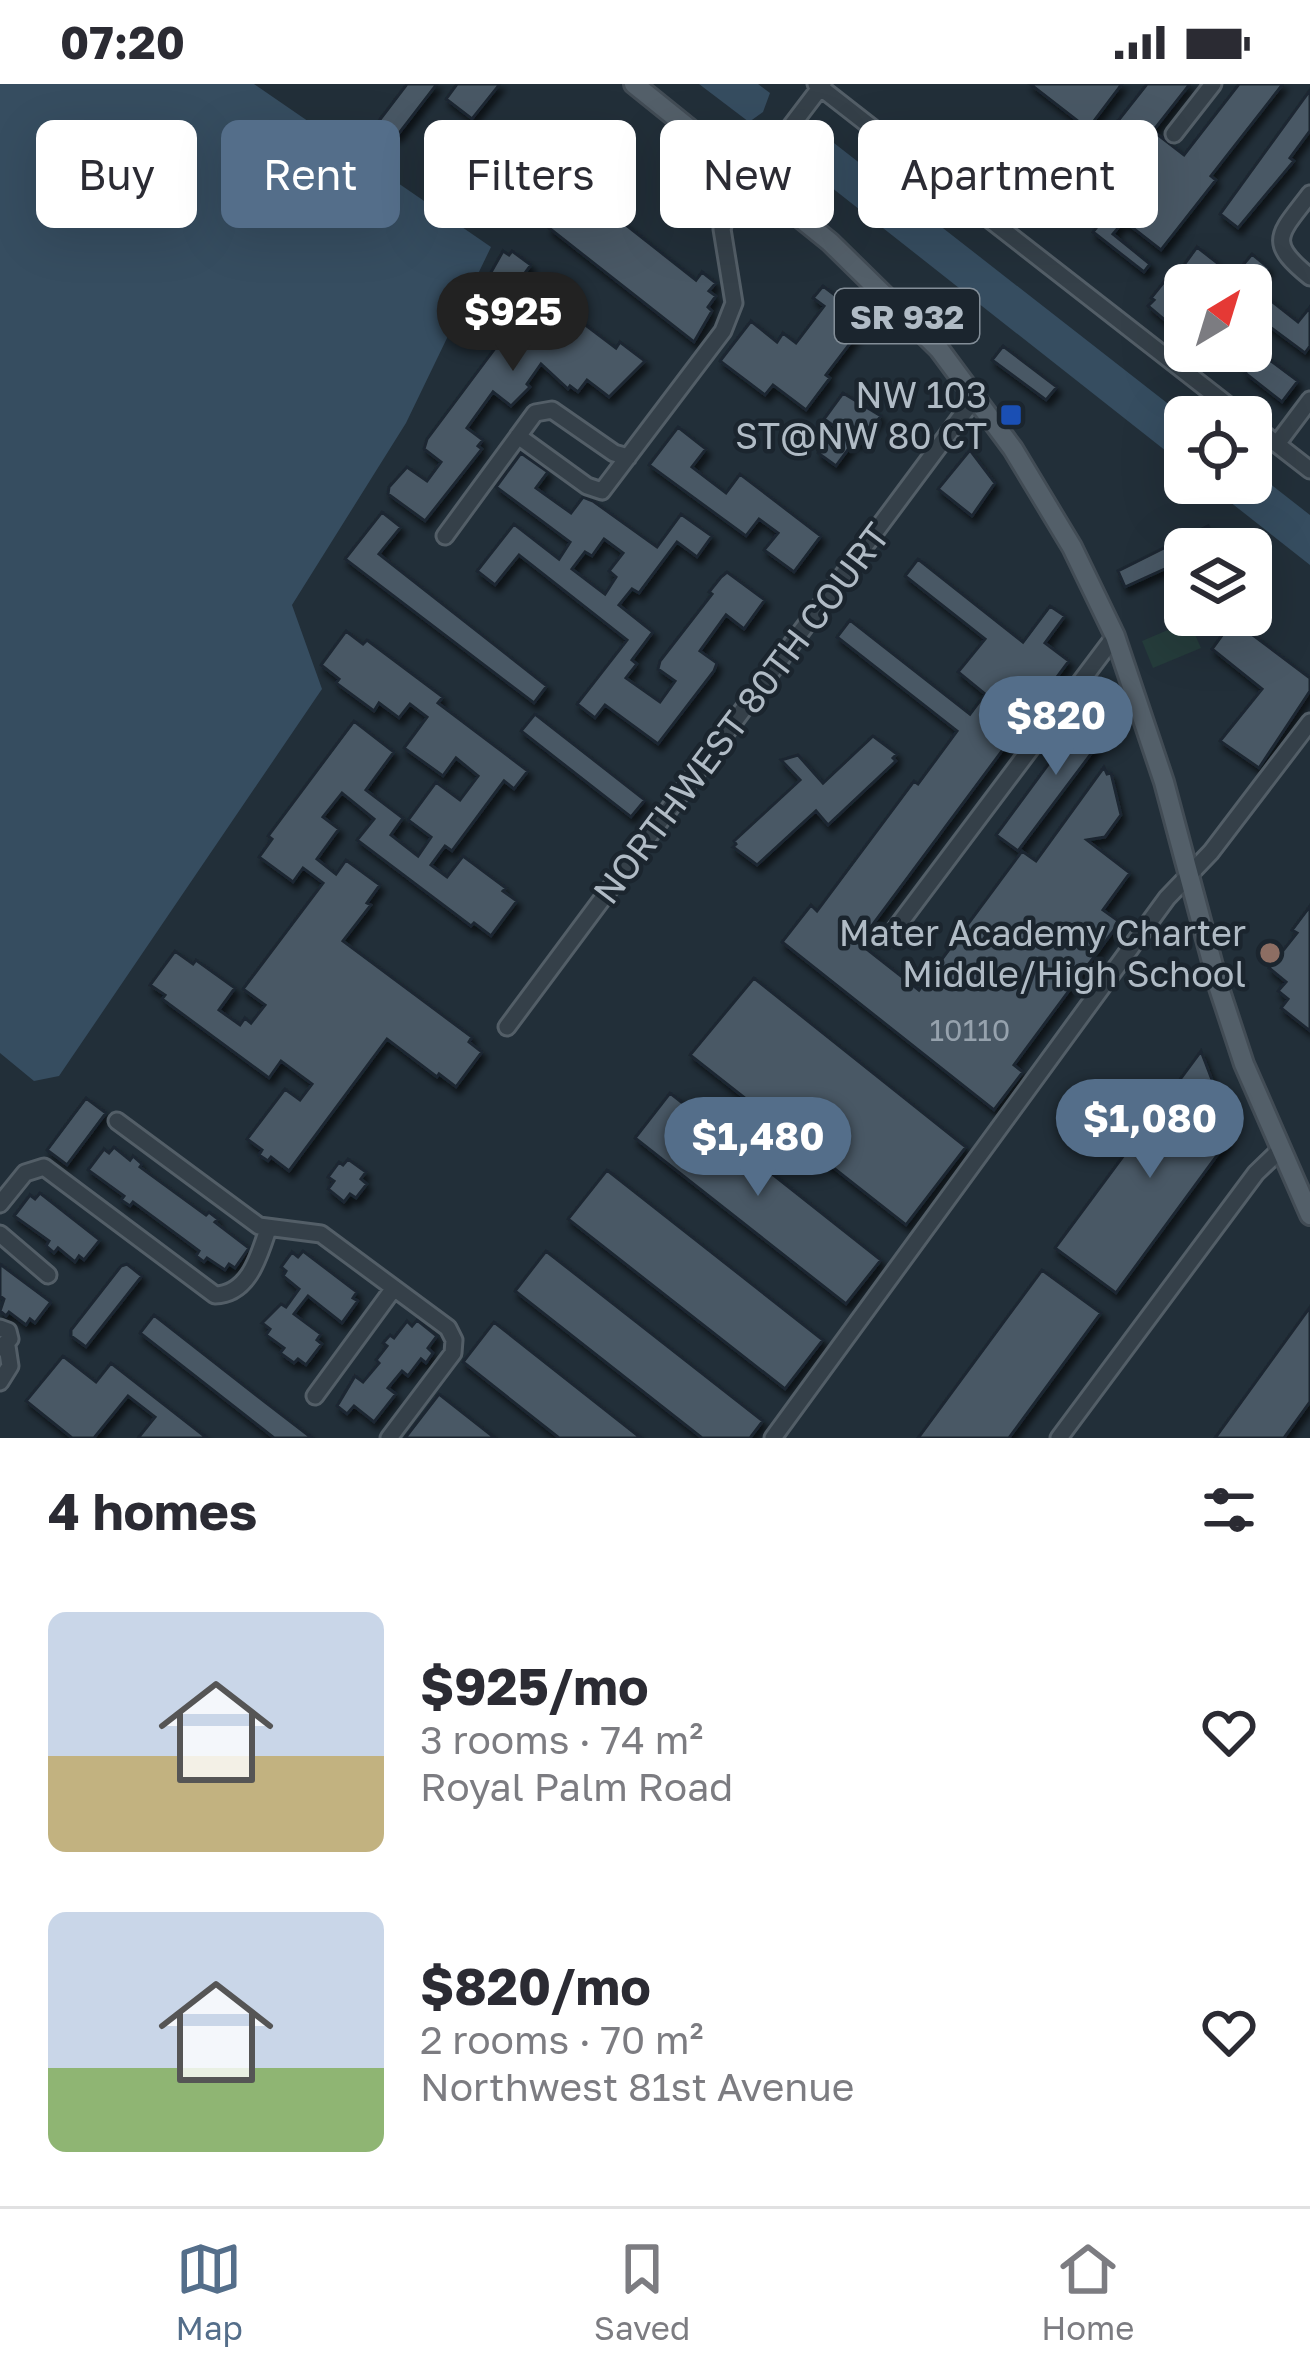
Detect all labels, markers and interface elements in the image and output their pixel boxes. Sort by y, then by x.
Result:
text: 07:20 [60,15,185,69]
chip: Buy [36,120,197,228]
chip: Rent [221,120,400,228]
chip: Filters [424,120,636,228]
chip: New [660,120,834,228]
chip: Apartment [858,120,1158,228]
north arrow [1164,264,1272,372]
map controls [1164,264,1272,636]
pin: $925 [442,272,584,374]
text: $925 [464,287,562,334]
road number: SR 932 [835,289,979,343]
place label: NW 103 ST@NW 80 CT [735,373,987,457]
button: locate [1164,396,1272,504]
marker: NW 103 ST@NW 80 CT [998,402,1024,428]
street label: NORTHWEST 80TH COURT [584,514,898,912]
button: layers [1164,528,1272,636]
pin: $820 [985,676,1127,778]
text: $820 [1006,691,1106,738]
place label: Mater Academy Charter Middle/High School [839,911,1246,995]
marker: Mater Academy Charter Middle/High School [1257,940,1283,966]
house number: 10110 [930,1012,1010,1048]
pin: $1,080 [1052,1079,1248,1181]
text: $1,080 [1083,1094,1217,1141]
pin: $1,480 [660,1097,856,1199]
text: $1,480 [691,1112,825,1159]
icon: filters [1196,1477,1262,1543]
text: 4 homes [48,1480,257,1541]
text: $925/mo [420,1655,648,1716]
icon: home [144,1660,288,1804]
icon: heart [1196,1699,1262,1765]
text: 3 rooms · 74 m² [420,1716,703,1763]
text: Royal Palm Road [420,1763,733,1810]
text: $820/mo [420,1955,651,2016]
icon: home [144,1960,288,2104]
icon: heart [1196,1999,1262,2065]
text: 2 rooms · 70 m² [420,2016,704,2063]
text: Northwest 81st Avenue [420,2063,854,2110]
tab: Map [176,2236,243,2347]
tab: Saved [594,2236,690,2347]
tab: Home [1041,2236,1134,2347]

